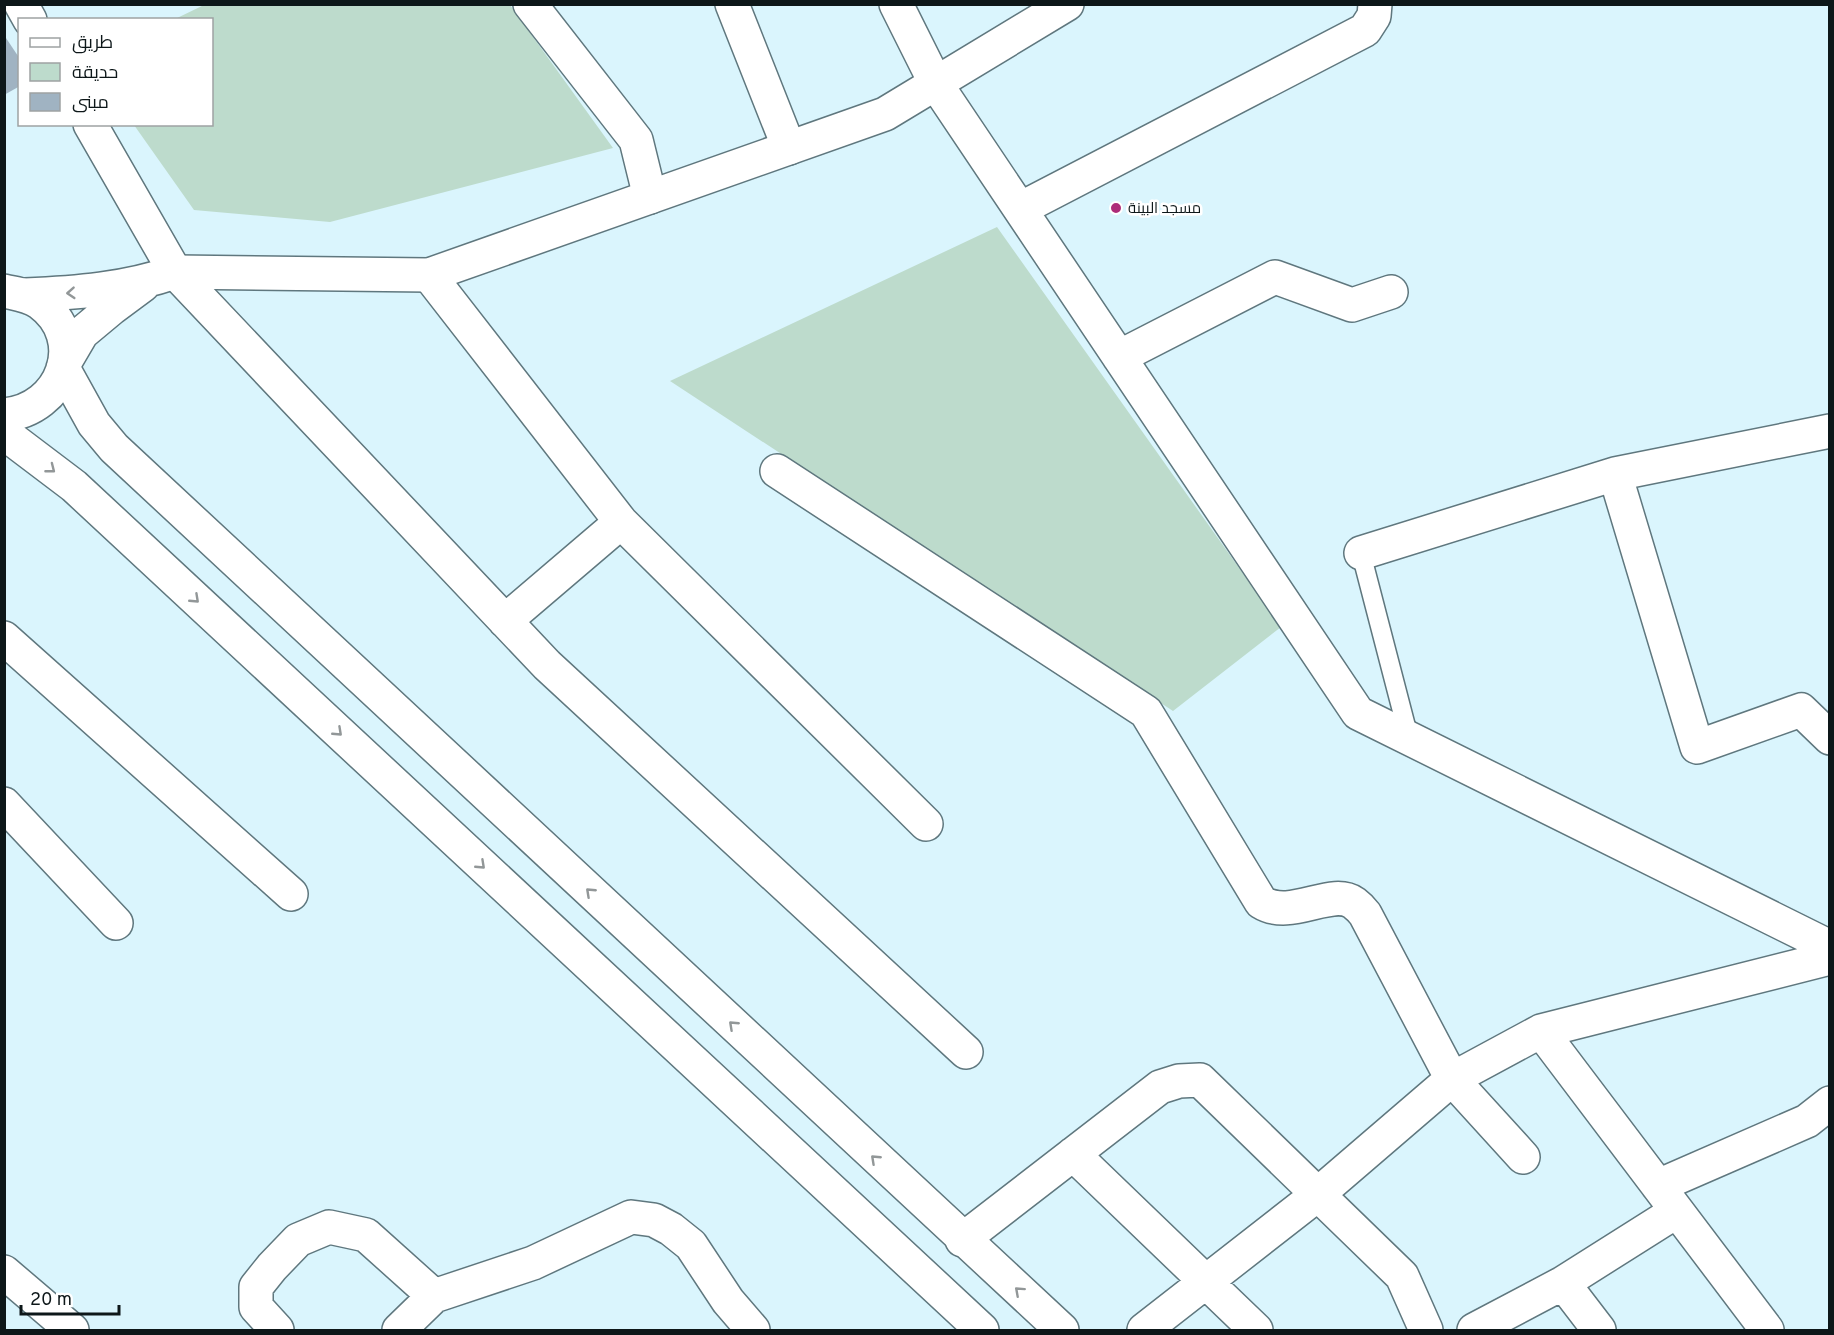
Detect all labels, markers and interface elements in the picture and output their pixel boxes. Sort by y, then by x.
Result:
legend [18,18,213,126]
text: طريق [72,32,113,55]
text: حديقة [72,62,118,85]
text: مبنى [72,92,109,115]
place label: مسجد البينة [1128,200,1201,219]
marker: مسجد البينة [1109,201,1123,215]
one-way arrow [66,286,75,299]
one-way arrow [44,461,55,472]
one-way arrow [189,592,199,603]
one-way arrow [332,725,342,736]
one-way arrow [474,858,485,869]
one-way arrow [587,889,598,900]
one-way arrow [729,1022,740,1033]
one-way arrow [872,1155,883,1166]
scale bar [21,1278,118,1316]
one-way arrow [1015,1287,1025,1298]
text: 20 m [30,1289,72,1312]

